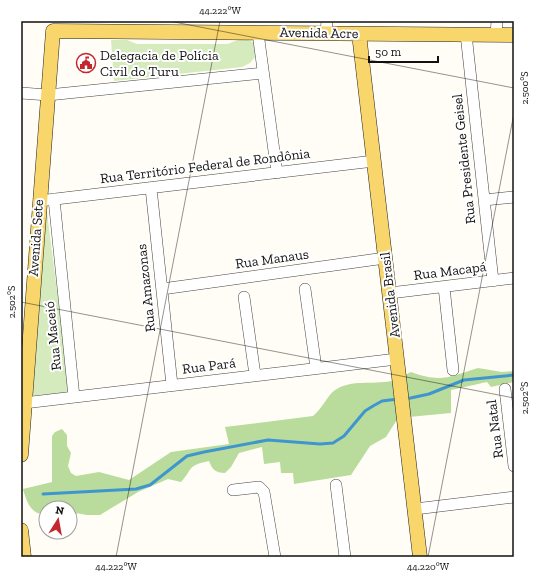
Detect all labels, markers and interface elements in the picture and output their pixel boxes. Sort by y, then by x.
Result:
text: 44.222°W [199,5,241,17]
street label: Avenida Acre [279,24,359,42]
scale bar [369,38,438,64]
text: 50 m [375,45,402,59]
place label: Delegacia de Polícia Civil do Turu [100,47,219,80]
public building icon: Delegacia de Polícia Civil do Turu [75,52,97,74]
text: 2.500°S [519,71,531,105]
street label: Rua Presidente Geisel [449,93,479,225]
street label: Rua Território Federal de Rondônia [99,145,311,187]
street label: Avenida Sete [25,198,47,277]
street label: Rua Amazonas [133,243,159,333]
street label: Rua Manaus [234,245,310,273]
street label: Avenida Brasil [376,251,404,339]
street label: Rua Macapá [413,258,488,284]
text: 2.502°S [6,286,18,318]
street label: Rua Maceió [41,301,65,371]
street label: Rua Pará [181,354,237,378]
text: 2.502°S [519,382,531,414]
street label: Rua Natal [483,398,507,459]
north arrow [38,500,78,540]
text: N [54,503,66,518]
text: 44.222°W [95,561,137,573]
text: 44.220°W [407,561,450,573]

